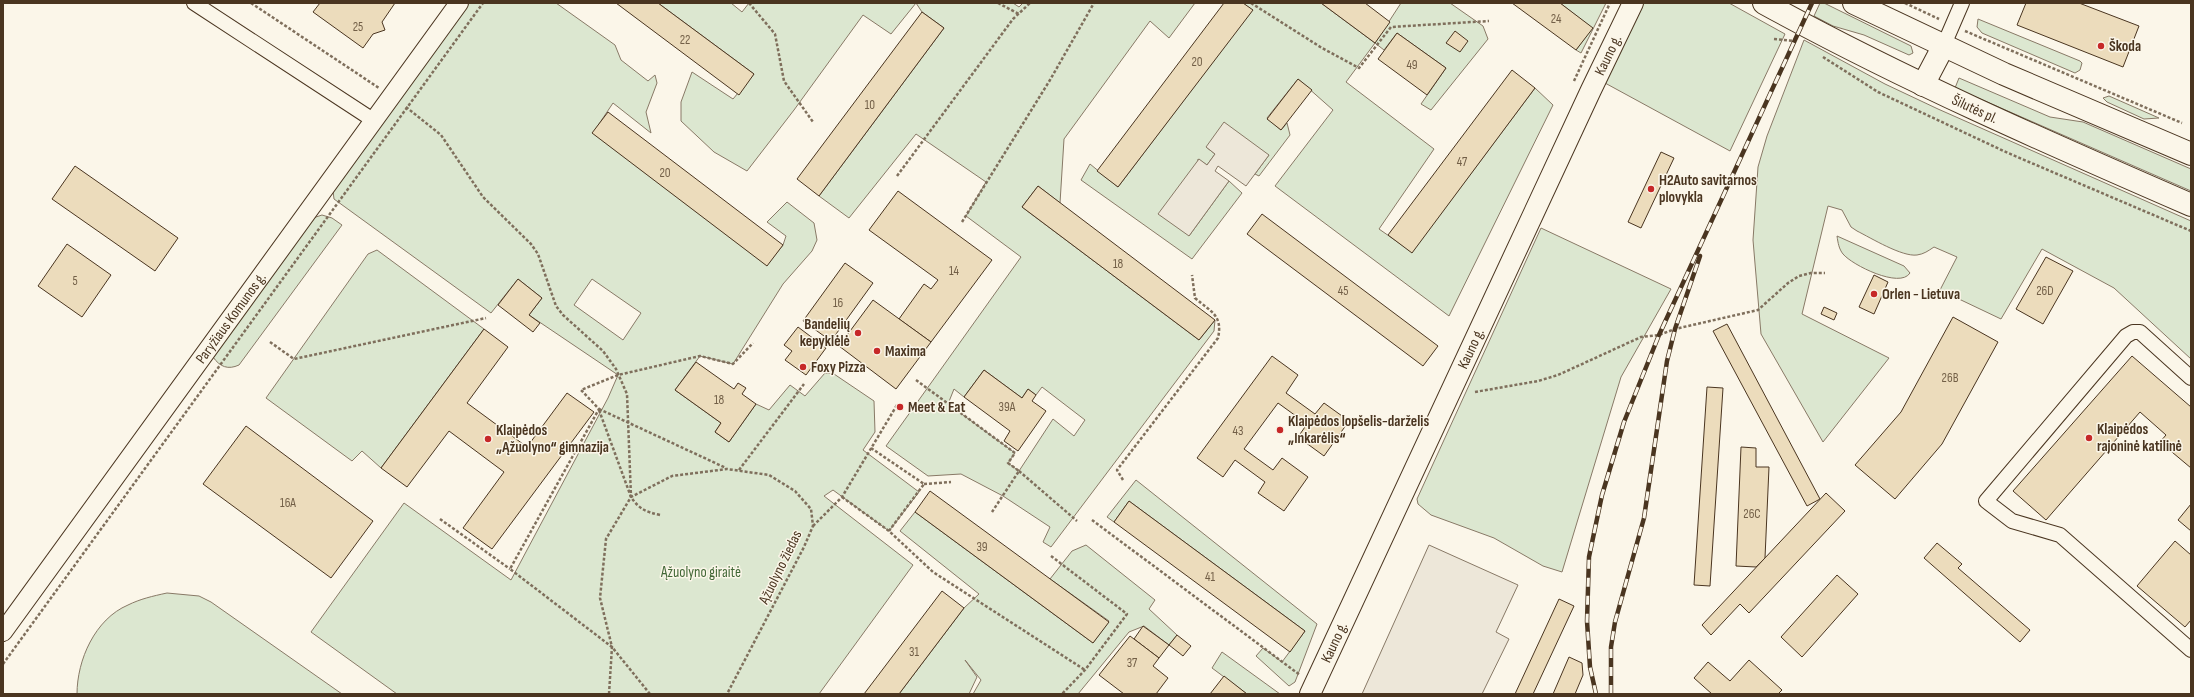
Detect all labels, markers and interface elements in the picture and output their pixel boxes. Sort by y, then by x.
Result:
house number: 24 [1551,11,1562,27]
house number: 25 [353,19,363,35]
house number: 22 [680,32,690,48]
street label: Kauno g. [1591,32,1626,79]
place label: Škoda [2109,37,2141,56]
marker: Škoda [2096,41,2106,51]
house number: 20 [1191,54,1203,70]
house number: 49 [1406,57,1418,73]
street label: Šilutės pl. [1949,90,2001,128]
house number: 10 [865,97,875,113]
house number: 47 [1457,154,1468,170]
house number: 20 [659,165,671,181]
place label: H2Auto savitarnos plovykla [1659,171,1757,207]
marker: H2Auto savitarnos plovykla [1646,184,1656,194]
house number: 18 [1113,256,1123,272]
house number: 14 [949,263,960,279]
street label: Paryžiaus Komunos g. [192,269,271,368]
house number: 5 [72,273,78,289]
house number: 45 [1338,283,1348,299]
house number: 26D [2036,283,2054,299]
place label: Orlen - Lietuva [1882,285,1960,304]
marker: Orlen - Lietuva [1869,289,1879,299]
house number: 16 [833,295,843,311]
place label: Bandelių kepyklėlė [800,315,850,351]
street label: Kauno g. [1454,325,1489,372]
marker: Bandelių kepyklėlė [853,328,863,338]
place label: Maxima [885,342,926,361]
marker: Maxima [872,346,882,356]
place label: Foxy Pizza [811,358,866,377]
marker: Foxy Pizza [798,362,808,372]
house number: 26B [1942,370,1959,386]
house number: 18 [714,392,724,408]
place label: Meet & Eat [908,398,965,417]
house number: 39A [999,399,1016,415]
marker: Meet & Eat [895,402,905,412]
place label: Klaipėdos lopšelis-darželis „Inkarėlis“ [1288,412,1429,448]
place label: Klaipėdos rajoninė katilinė [2097,420,2182,456]
place label: Klaipėdos „Ąžuolyno“ gimnazija [496,421,609,457]
house number: 43 [1233,423,1243,439]
marker: Klaipėdos lopšelis-darželis „Inkarėlis“ [1275,425,1285,435]
marker: Klaipėdos rajoninė katilinė [2084,433,2094,443]
marker: Klaipėdos „Ąžuolyno“ gimnazija [483,434,493,444]
house number: 16A [280,495,296,511]
house number: 26C [1743,506,1761,522]
street label: Ąžuolyno žiedas [754,527,806,608]
house number: 39 [976,539,988,555]
park label: Ąžuolyno giraitė [660,563,741,582]
house number: 41 [1205,569,1215,585]
street label: Kauno g. [1317,619,1352,666]
house number: 31 [909,644,919,660]
house number: 37 [1127,655,1138,671]

